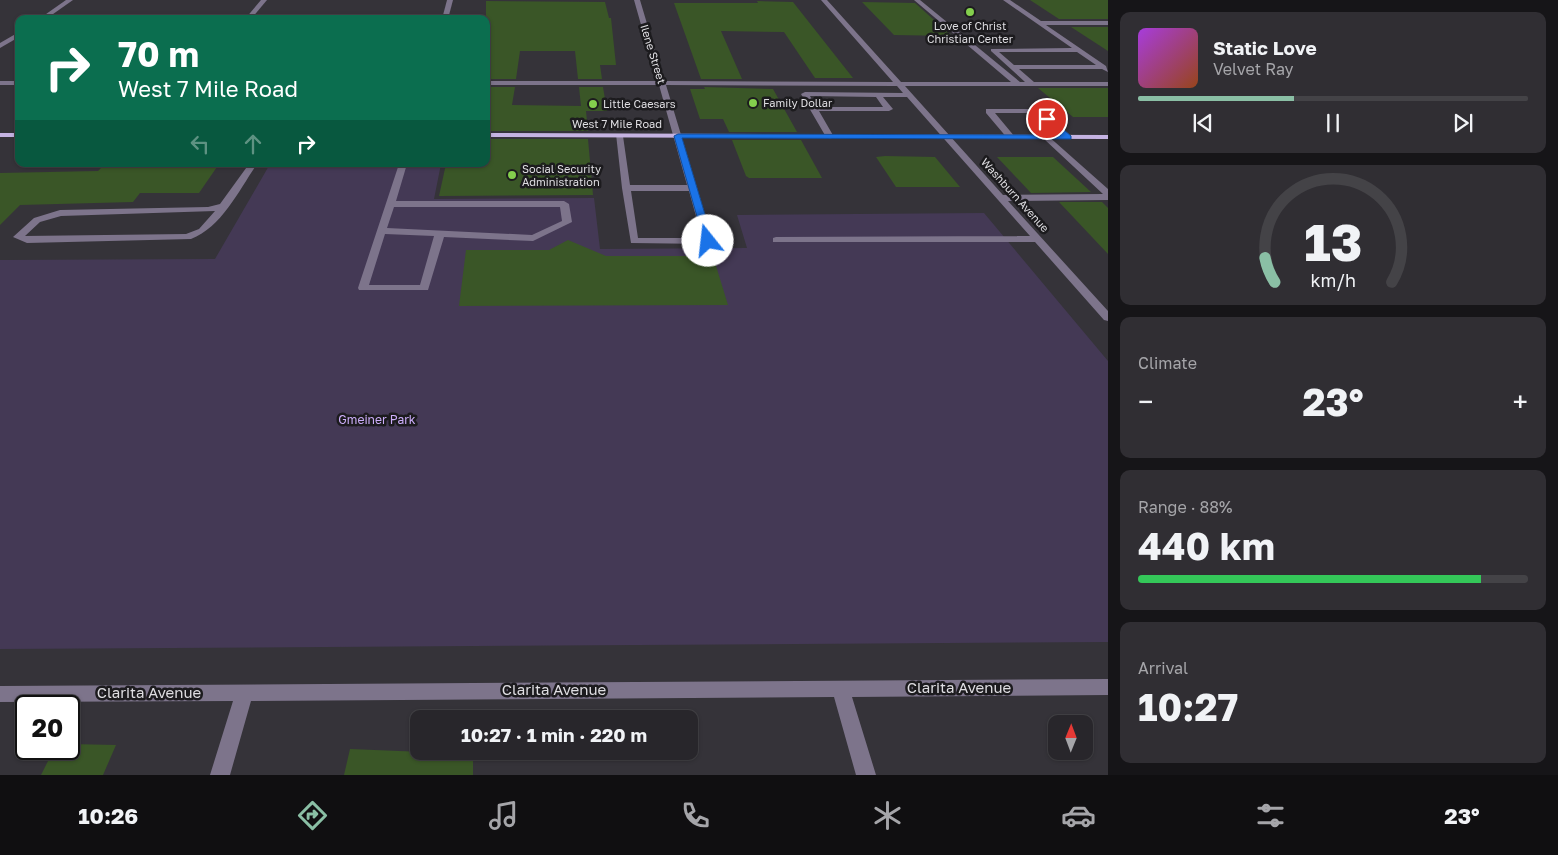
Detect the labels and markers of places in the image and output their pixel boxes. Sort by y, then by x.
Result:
marker: Love of Christ Christian Center [964,6,976,18]
place label: Love of Christ Christian Center [927,19,1014,45]
place label: Family Dollar [763,96,833,109]
place label: Little Caesars [603,97,676,110]
marker: Family Dollar [747,97,759,109]
marker: Little Caesars [587,98,599,110]
pin [1026,98,1068,140]
place label: Social Security Administration [522,162,601,188]
marker: Social Security Administration [506,169,518,181]

